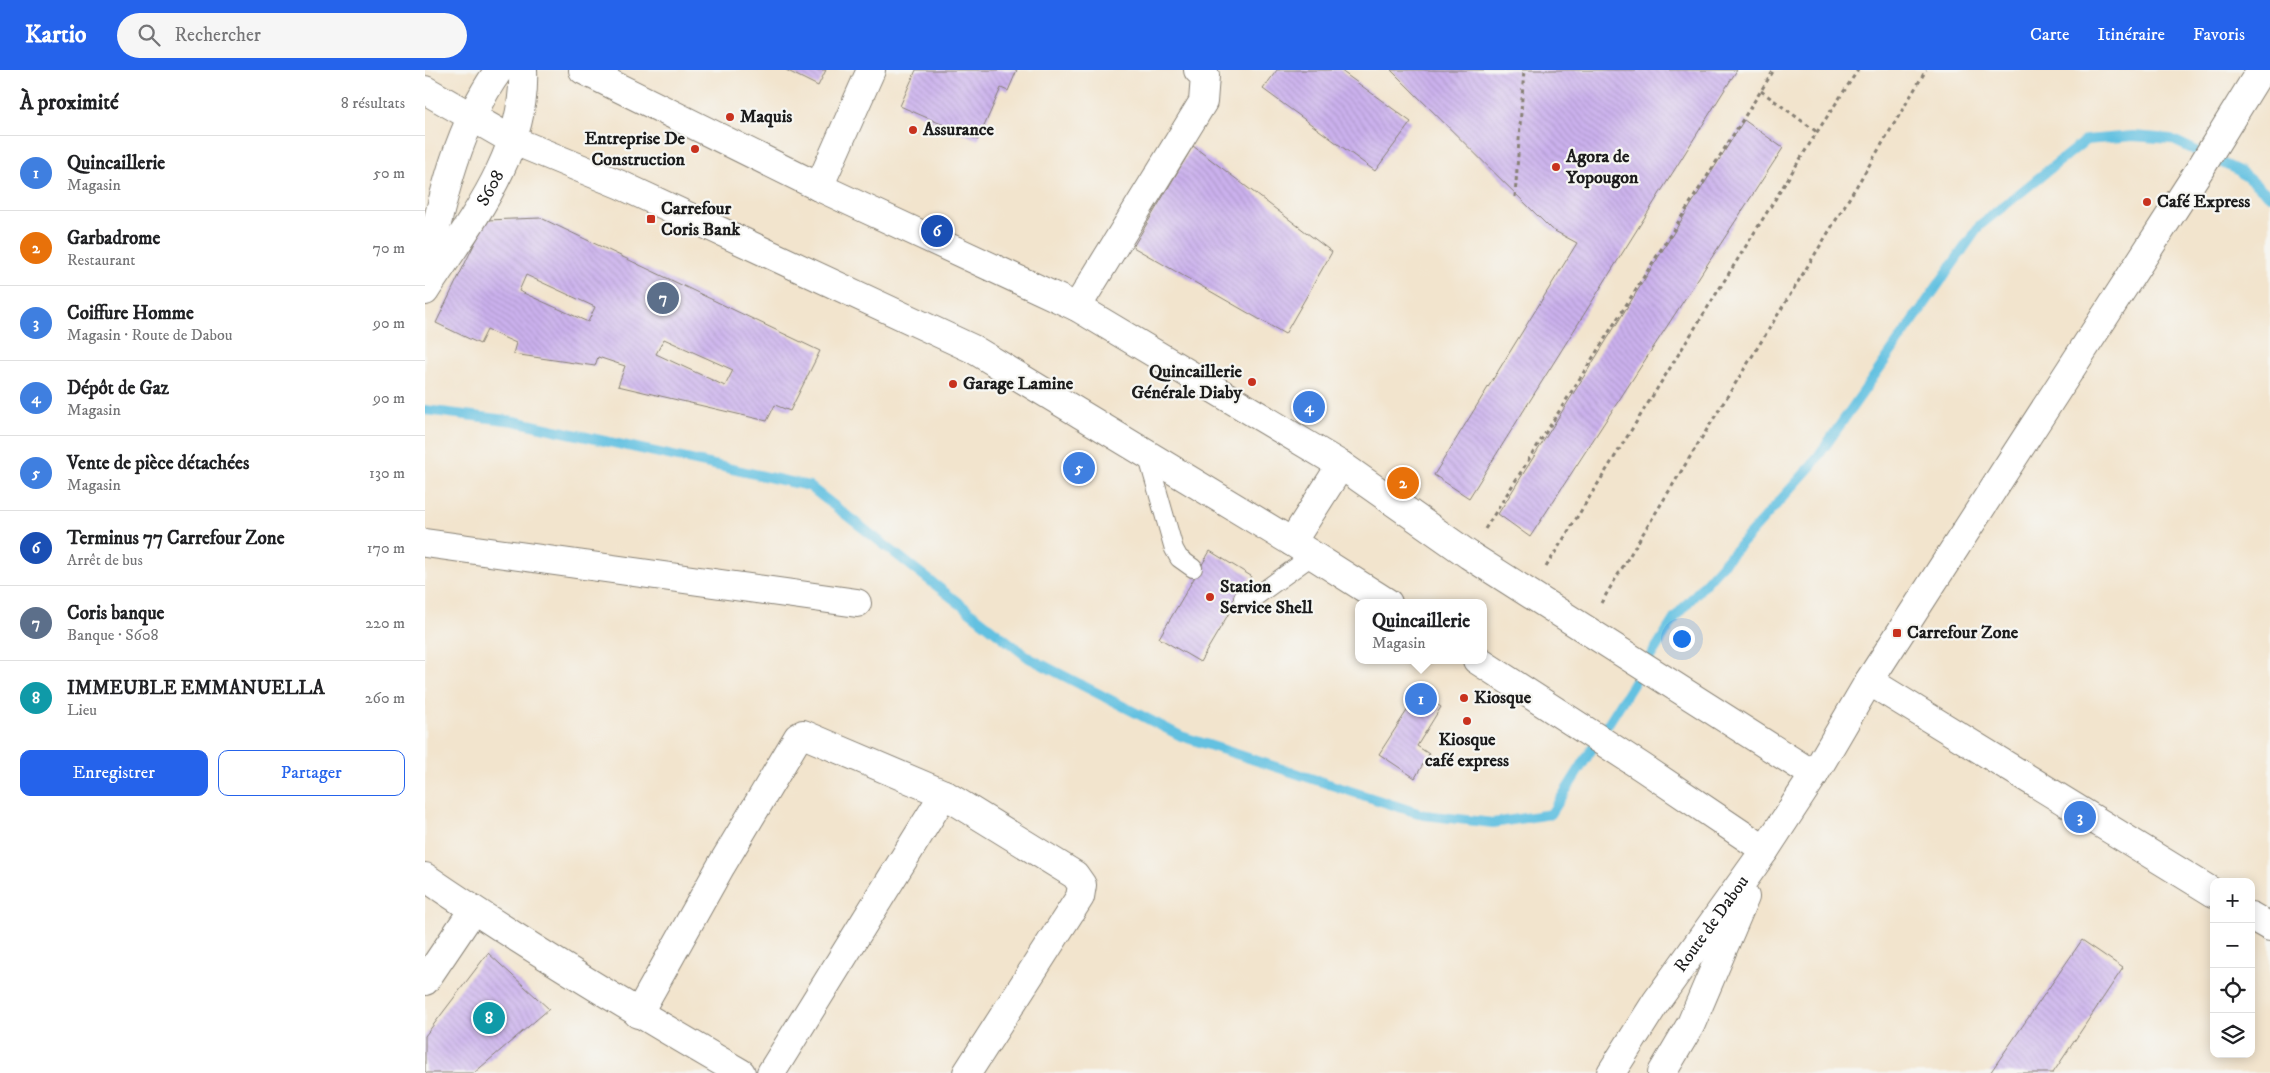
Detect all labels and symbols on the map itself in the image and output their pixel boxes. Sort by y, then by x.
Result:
place label: Maquis [740,106,792,128]
marker: Maquis [724,111,736,123]
place label: Assurance [922,119,995,141]
marker: Assurance [907,124,919,136]
place label: Entreprise De Construction [585,128,686,171]
marker: Entreprise De Construction [689,143,701,155]
place label: Agora de Yopougon [1565,146,1639,189]
marker: Agora de Yopougon [1550,161,1562,173]
street label: S608 [472,167,509,210]
place label: Café Express [2157,191,2250,213]
marker: Café Express [2141,196,2153,208]
place label: Carrefour Coris Bank [661,198,741,241]
pin: 6 [921,212,953,250]
marker: Carrefour Coris Bank [645,213,657,225]
pin: 7 [647,279,679,317]
place label: Quincaillerie Générale Diaby [1131,361,1243,404]
place label: Garage Lamine [963,373,1074,395]
marker: Quincaillerie Générale Diaby [1246,376,1258,388]
marker: Garage Lamine [947,378,959,390]
pin: 4 [1293,388,1325,426]
pin: 5 [1063,449,1095,487]
pin: 2 [1387,464,1419,502]
place label: Station Service Shell [1220,576,1313,619]
marker: Station Service Shell [1204,591,1216,603]
place label: Carrefour Zone [1907,622,2019,644]
your location [1669,626,1695,652]
marker: Carrefour Zone [1891,627,1903,639]
pin: 1 [1405,680,1437,718]
place label: Kiosque [1474,687,1532,709]
marker: Kiosque [1458,692,1470,704]
marker: Kiosque café express [1461,715,1473,727]
place label: Kiosque café express [1425,729,1509,772]
pin: 3 [2064,798,2096,836]
street label: Route de Dabou [1670,871,1754,977]
pin: 8 [473,999,505,1037]

